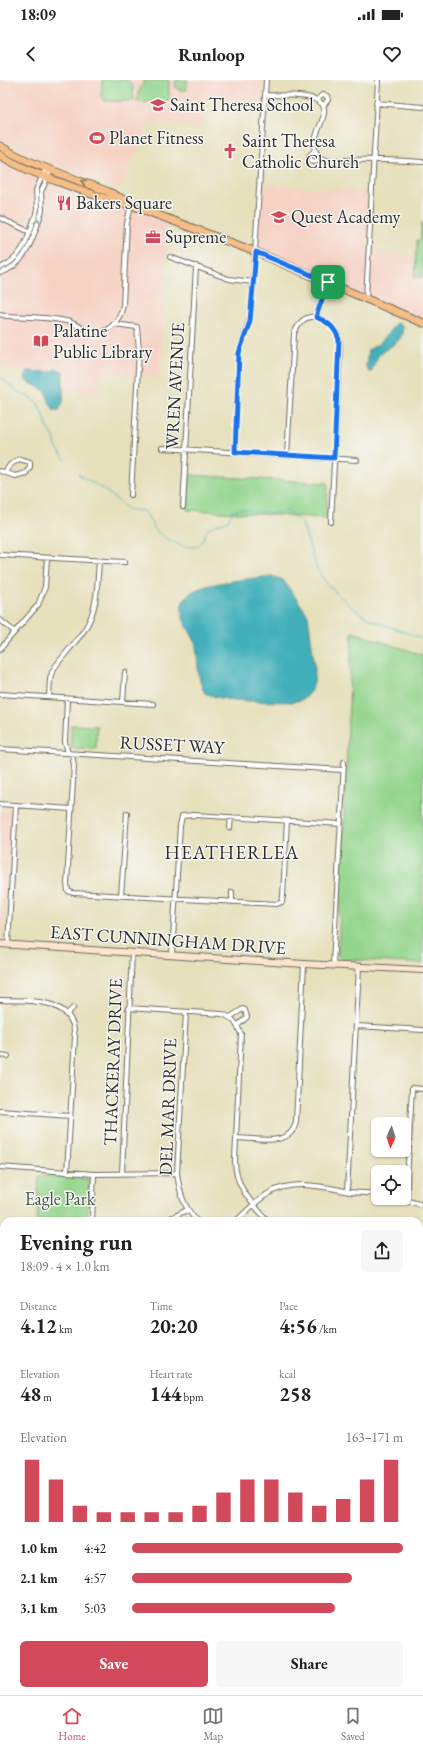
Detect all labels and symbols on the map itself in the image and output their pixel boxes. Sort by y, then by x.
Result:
place label: Saint Theresa School [170,93,314,116]
school or university icon: Saint Theresa School [149,96,167,114]
place label: Planet Fitness [109,126,204,149]
sports icon: Planet Fitness [88,129,106,147]
place label: Saint Theresa Catholic Church [242,129,359,173]
church icon: Saint Theresa Catholic Church [221,142,239,160]
one-way arrow [81,179,88,187]
place label: Bakers Square [76,191,172,214]
restaurant icon: Bakers Square [55,194,73,212]
place label: Quest Academy [291,205,400,228]
school or university icon: Quest Academy [270,208,288,226]
one-way arrow [34,219,42,226]
place label: Supreme [165,225,226,248]
office icon: Supreme [144,228,162,246]
pin [311,265,345,299]
place label: Palatine Public Library [53,319,152,363]
street label: WREN AVENUE [160,322,189,450]
library icon: Palatine Public Library [32,332,50,350]
street label: RUSSET WAY [119,730,226,759]
district label: HEATHERLEA [165,840,299,865]
street label: EAST CUNNINGHAM DRIVE [49,920,287,959]
street label: THACKERAY DRIVE [98,978,127,1146]
street label: DEL MAR DRIVE [154,1038,181,1176]
north arrow [371,1117,411,1157]
park label: Eagle Park [25,1187,96,1210]

